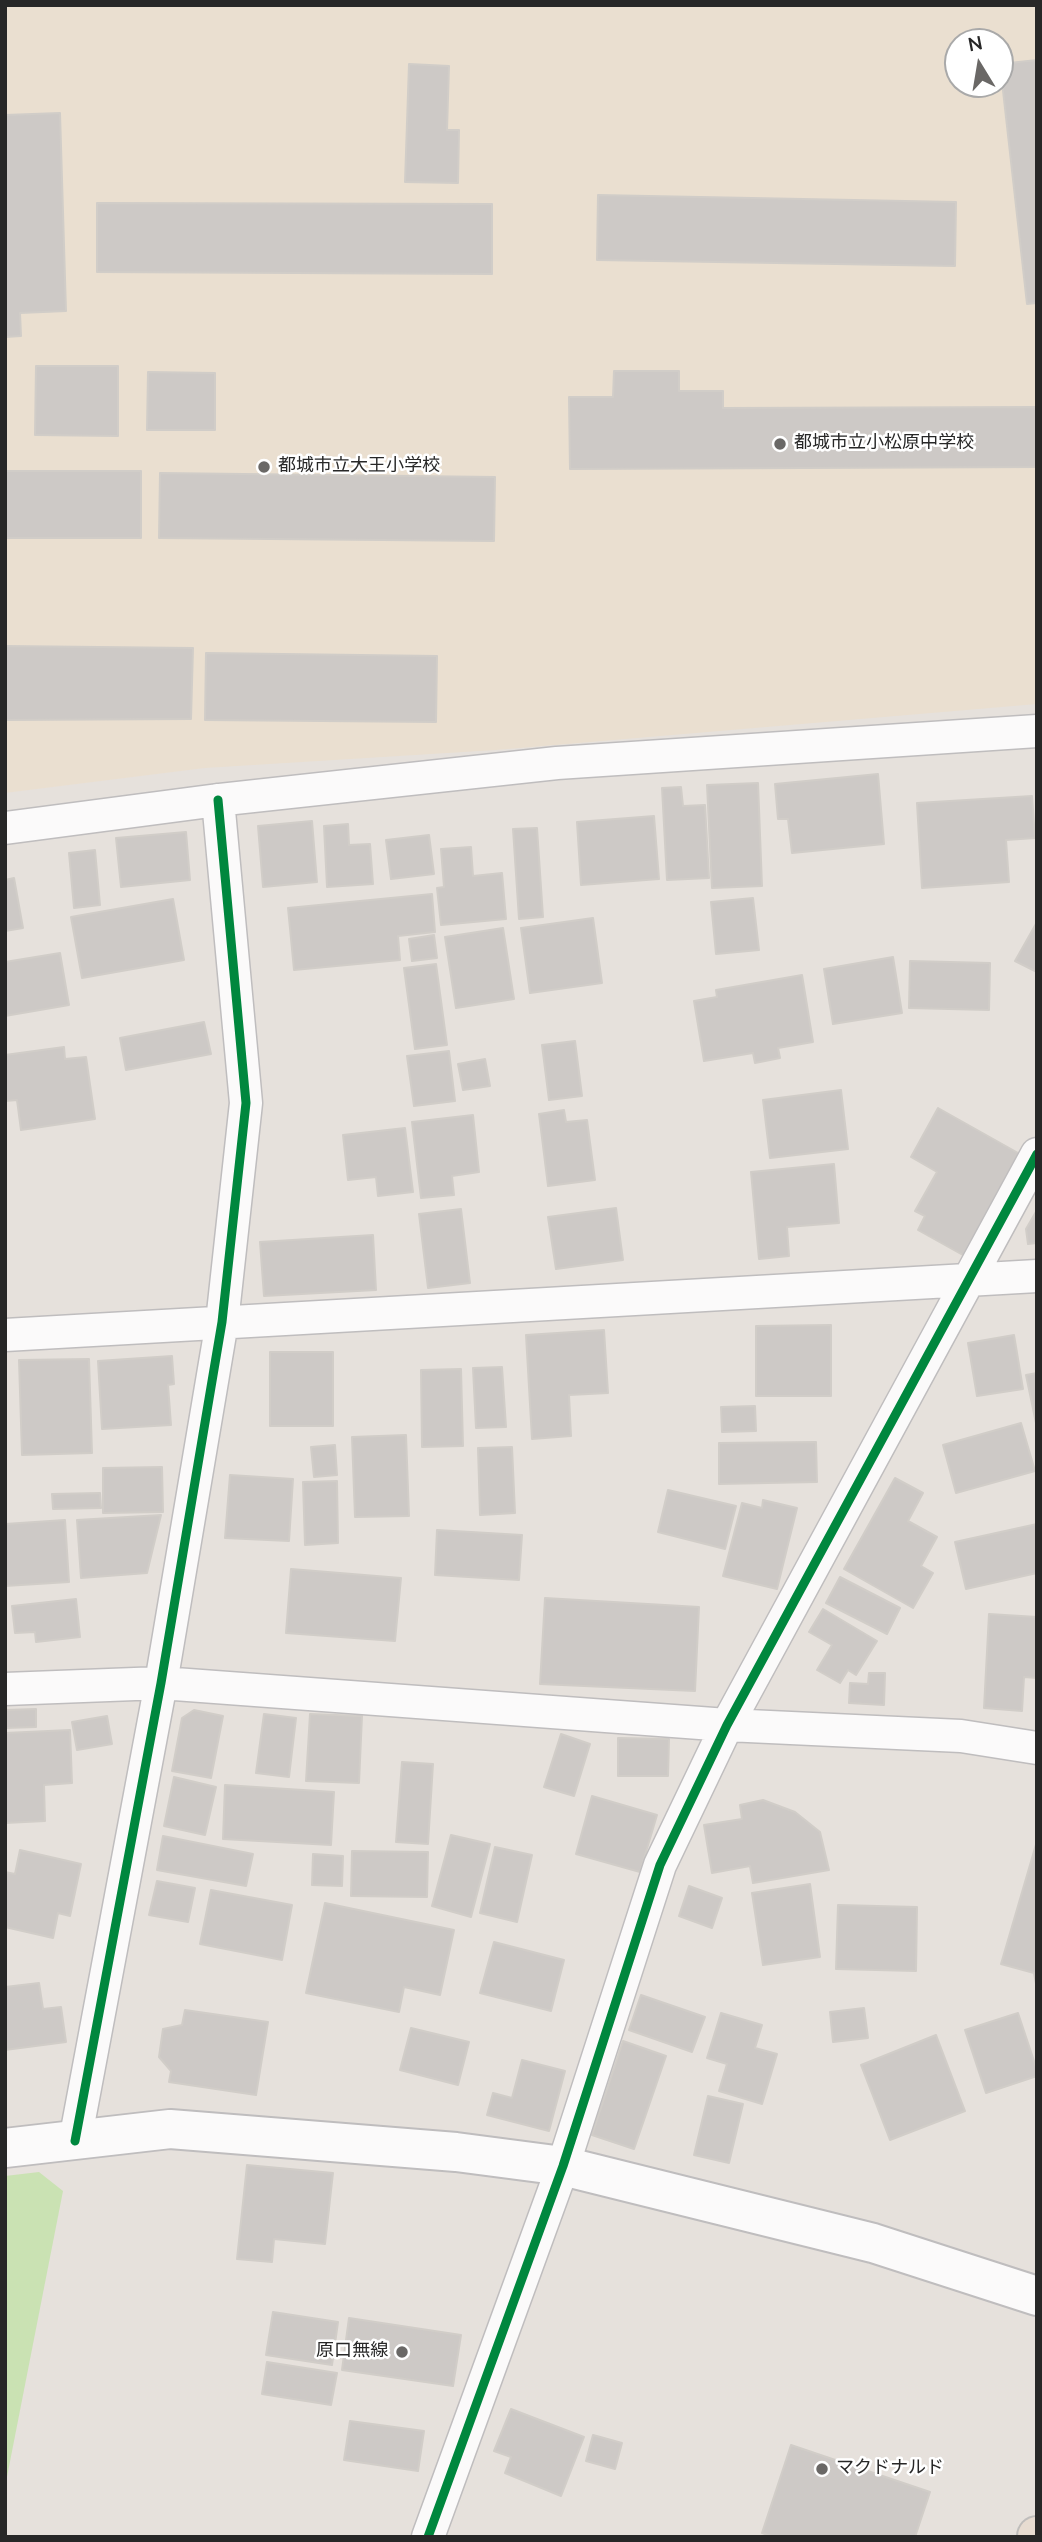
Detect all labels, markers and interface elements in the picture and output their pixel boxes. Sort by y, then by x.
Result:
north arrow [944,28,1014,98]
text: N [966,30,985,58]
place label: 都城市立小松原中学校 [794,433,974,455]
marker: 都城市立小松原中学校 [772,436,788,452]
place label: 都城市立大王小学校 [278,456,440,478]
marker: 都城市立大王小学校 [256,459,272,475]
place label: 原口無線 [316,2341,388,2363]
marker: 原口無線 [394,2344,410,2360]
place label: マクドナルド [836,2458,944,2480]
marker: マクドナルド [814,2461,830,2477]

